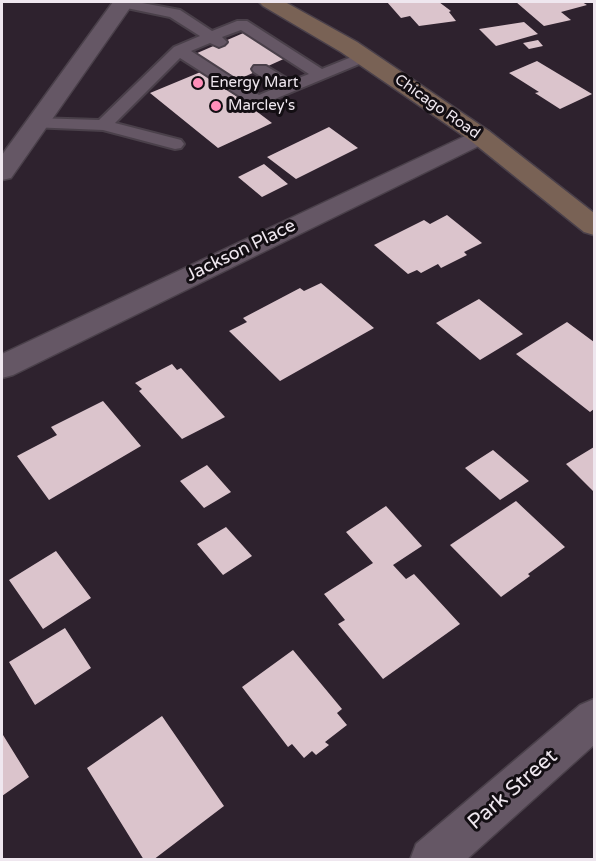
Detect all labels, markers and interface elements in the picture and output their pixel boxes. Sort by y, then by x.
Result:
street label: Chicago Road [391,71,483,143]
place label: Energy Mart [210,74,298,92]
marker: Energy Mart [191,76,205,90]
place label: Marcley's [228,97,295,115]
marker: Marcley's [209,99,223,113]
street label: Jackson Place [183,215,299,287]
street label: Park Street [463,744,563,836]

